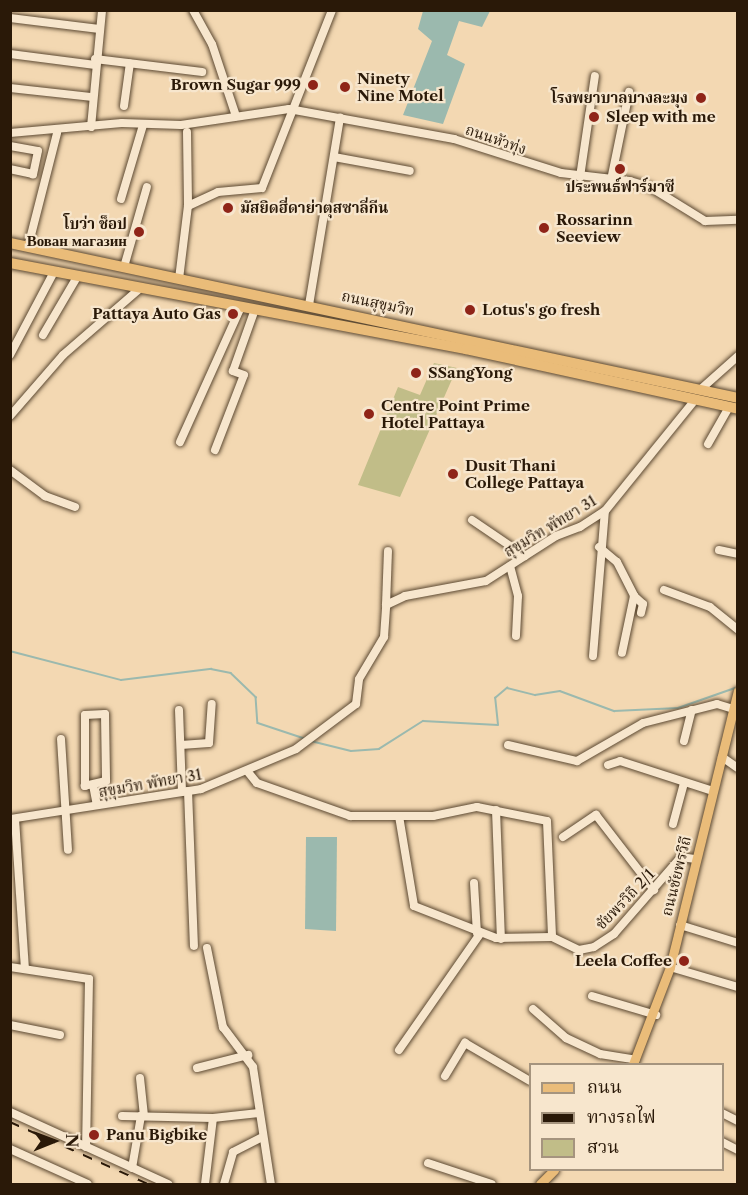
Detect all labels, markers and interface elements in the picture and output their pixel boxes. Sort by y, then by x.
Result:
place label: Ninety Nine Motel [357,69,444,104]
place label: Brown Sugar 999 [170,76,301,94]
marker: Brown Sugar 999 [306,78,320,92]
marker: Ninety Nine Motel [338,80,352,94]
place label: โรงพยาบาลบางละมุง [551,89,688,107]
marker: โรงพยาบาลบางละมุง [692,89,710,107]
place label: Sleep with me [606,108,716,126]
marker: Sleep with me [587,110,601,124]
street label: ถนนหัวทุ่ง [463,120,529,158]
marker: ประพนธ์ฟาร์มาซี [613,162,627,176]
place label: ประพนธ์ฟาร์มาซี [566,178,674,196]
place label: มัสยิดฮี่ดาย่าตุสซาลี่กีน [240,199,388,217]
marker: มัสยิดฮี่ดาย่าตุสซาลี่กีน [221,201,235,215]
place label: Rossarinn Seeview [556,210,633,245]
place label: โบว่า ช็อป Вован магазин [27,214,127,249]
marker: Rossarinn Seeview [537,221,551,235]
marker: โบว่า ช็อป Вован магазин [132,225,146,239]
street label: ถนนสุขุมวิท [340,287,416,319]
place label: Lotus's go fresh [482,301,600,319]
marker: Lotus's go fresh [463,303,477,317]
place label: Pattaya Auto Gas [92,305,221,323]
marker: Pattaya Auto Gas [226,307,240,321]
place label: SSangYong [428,364,512,382]
marker: SSangYong [409,366,423,380]
place label: Centre Point Prime Hotel Pattaya [381,396,530,431]
marker: Centre Point Prime Hotel Pattaya [362,407,376,421]
place label: Dusit Thani College Pattaya [465,456,584,491]
marker: Dusit Thani College Pattaya [446,467,460,481]
street label: สุขุมวิท พัทยา 31 [501,491,599,561]
street label: สุขุมวิท พัทยา 31 [97,765,203,801]
street label: ถนนชัยพรวิถี [657,834,695,918]
street label: ชัยพรวิถี 2/1 [592,865,658,933]
place label: Leela Coffee [575,952,672,970]
marker: Leela Coffee [677,954,691,968]
legend [529,1063,724,1171]
text: ถนน [587,1076,622,1098]
text: ทางรถไฟ [587,1106,656,1128]
north arrow [24,1111,84,1171]
place label: Panu Bigbike [106,1126,207,1144]
marker: Panu Bigbike [87,1128,101,1142]
text: N [62,1134,82,1148]
text: สวน [587,1136,619,1158]

